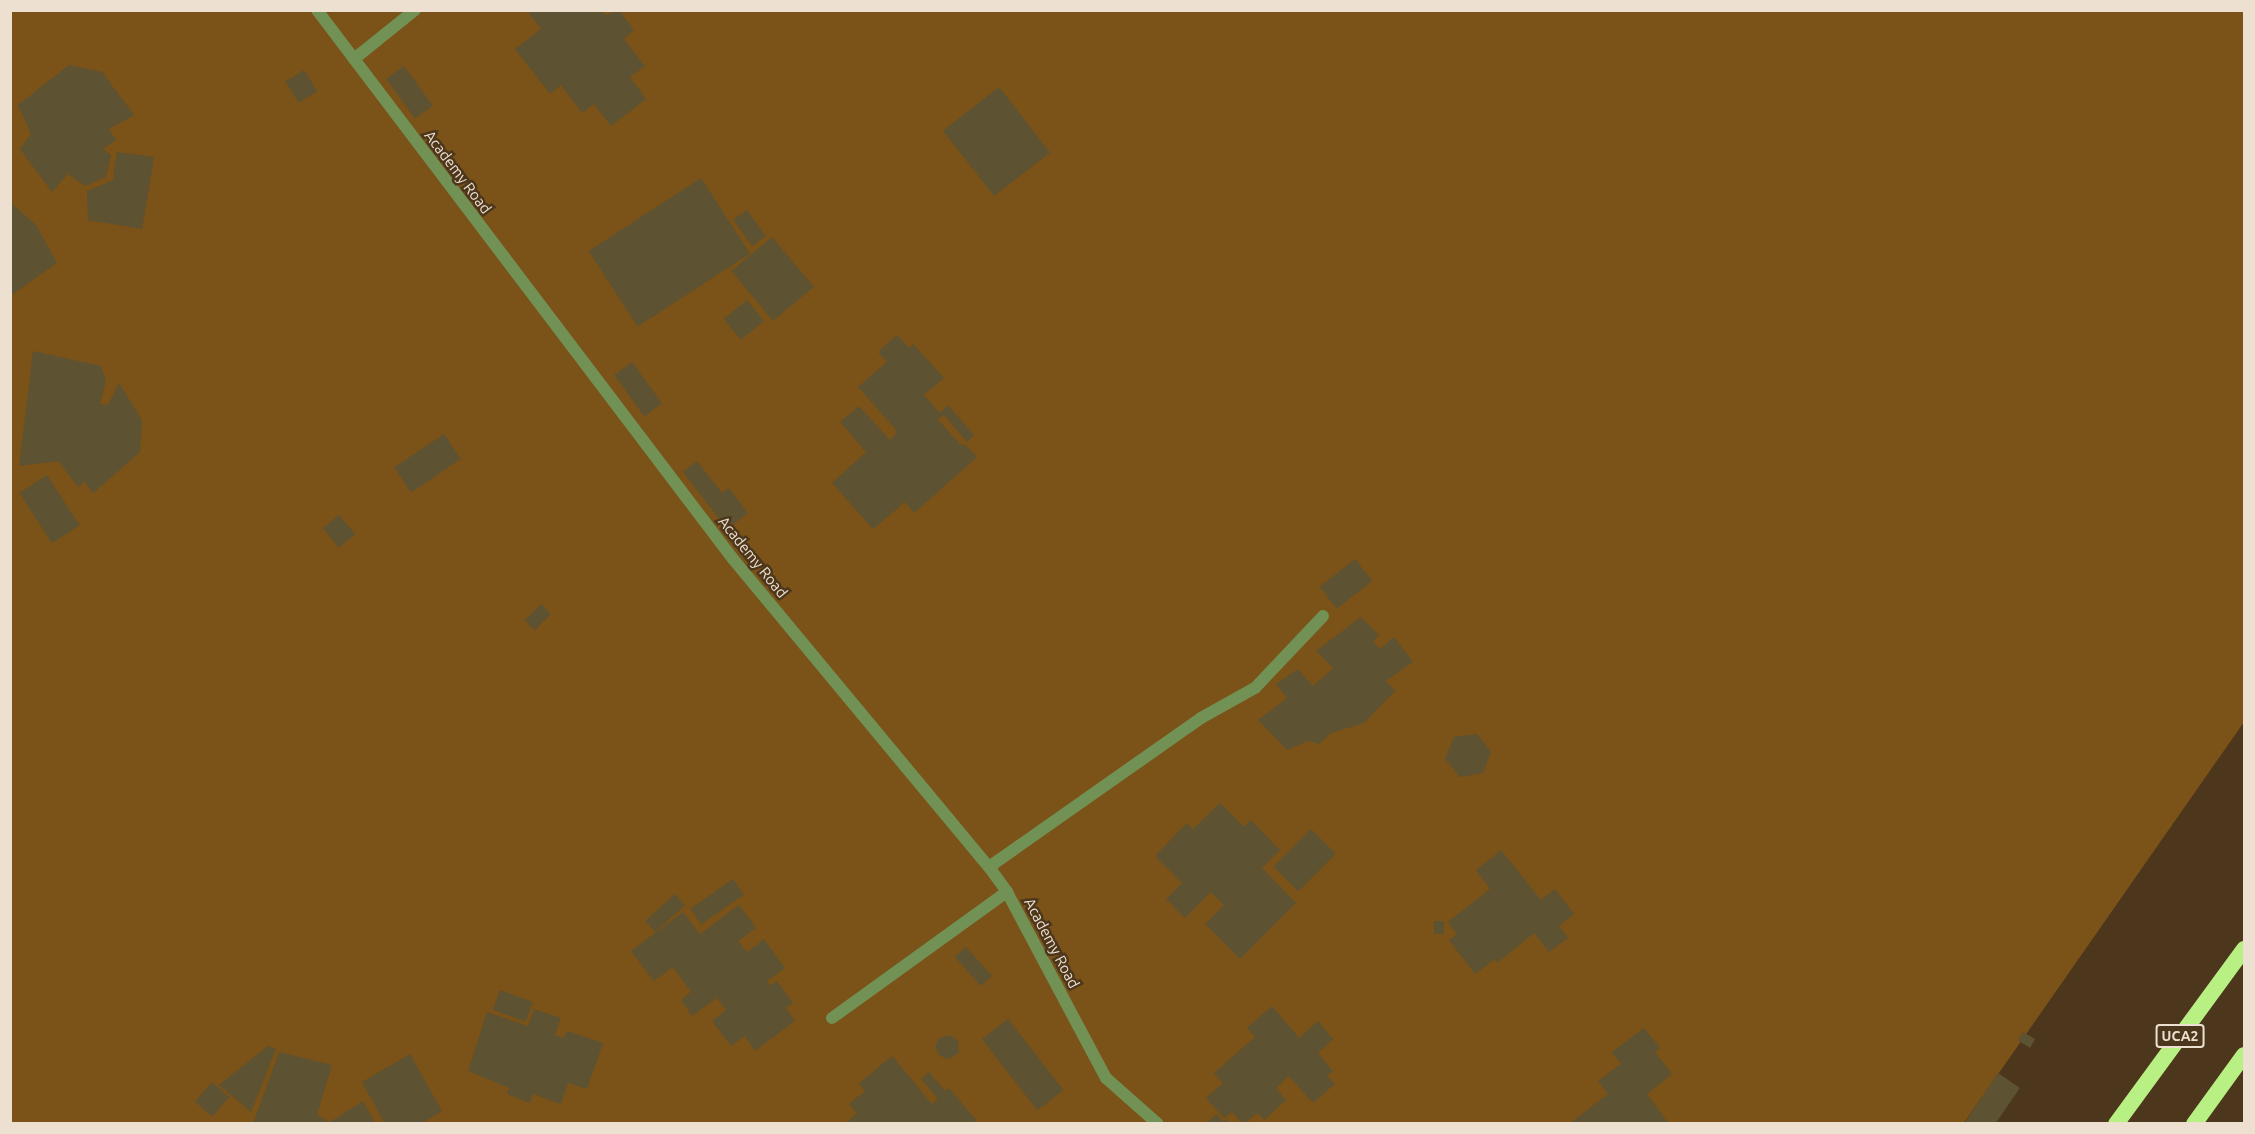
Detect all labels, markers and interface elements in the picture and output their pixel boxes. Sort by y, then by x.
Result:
street label: Academy Road [421,127,495,217]
street label: Academy Road [715,513,791,601]
street label: Academy Road [1021,895,1083,991]
road number: UCA2 [2154,1025,2206,1047]

